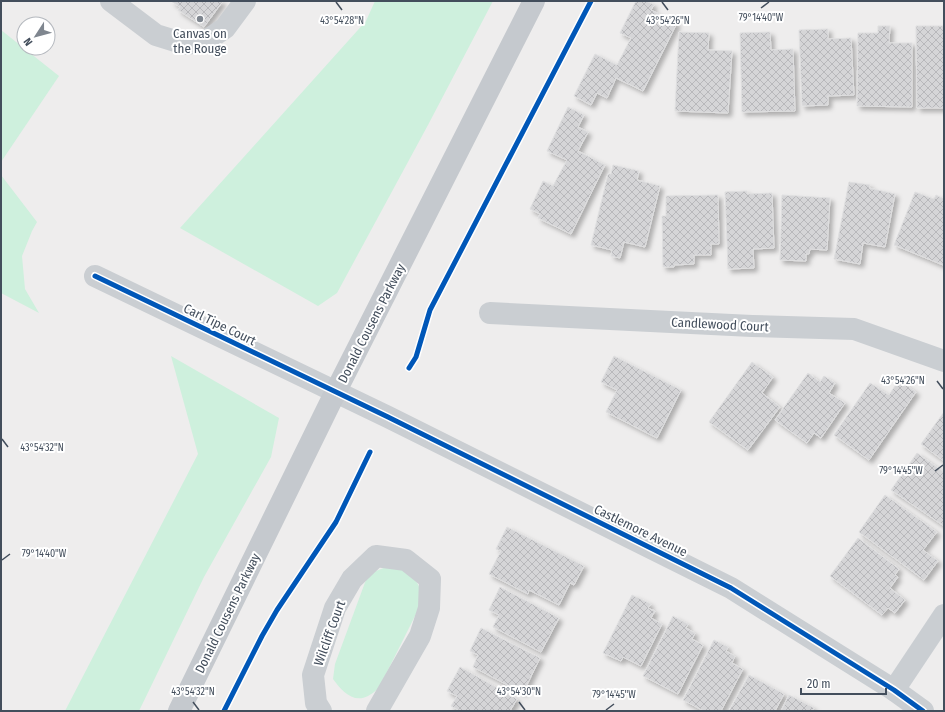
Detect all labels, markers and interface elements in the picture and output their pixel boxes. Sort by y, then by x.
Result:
text: 79°14'40"W [739,12,784,24]
marker: Canvas on the Rouge [195,14,205,24]
text: 43°54'28"N [320,15,364,27]
text: 43°54'26"N [646,15,690,27]
north arrow [16,16,56,56]
place label: Canvas on the Rouge [173,26,227,56]
text: N [21,35,36,48]
street label: Donald Cousens Parkway [335,261,408,385]
street label: Carl Tipe Court [181,301,259,349]
street label: Candlewood Court [671,314,770,335]
text: 43°54'26"N [881,375,925,387]
text: 43°54'32"N [20,442,64,454]
text: 79°14'45"W [879,465,923,477]
street label: Castlemore Avenue [592,501,690,559]
text: 79°14'40"W [22,548,67,560]
street label: Donald Cousens Parkway [192,551,263,676]
street label: Wilcliff Court [311,598,348,668]
scale bar [801,670,886,696]
text: 20 m [807,677,831,691]
text: 43°54'32"N [171,686,215,698]
text: 43°54'30"N [497,686,541,698]
text: 79°14'45"W [592,689,636,701]

